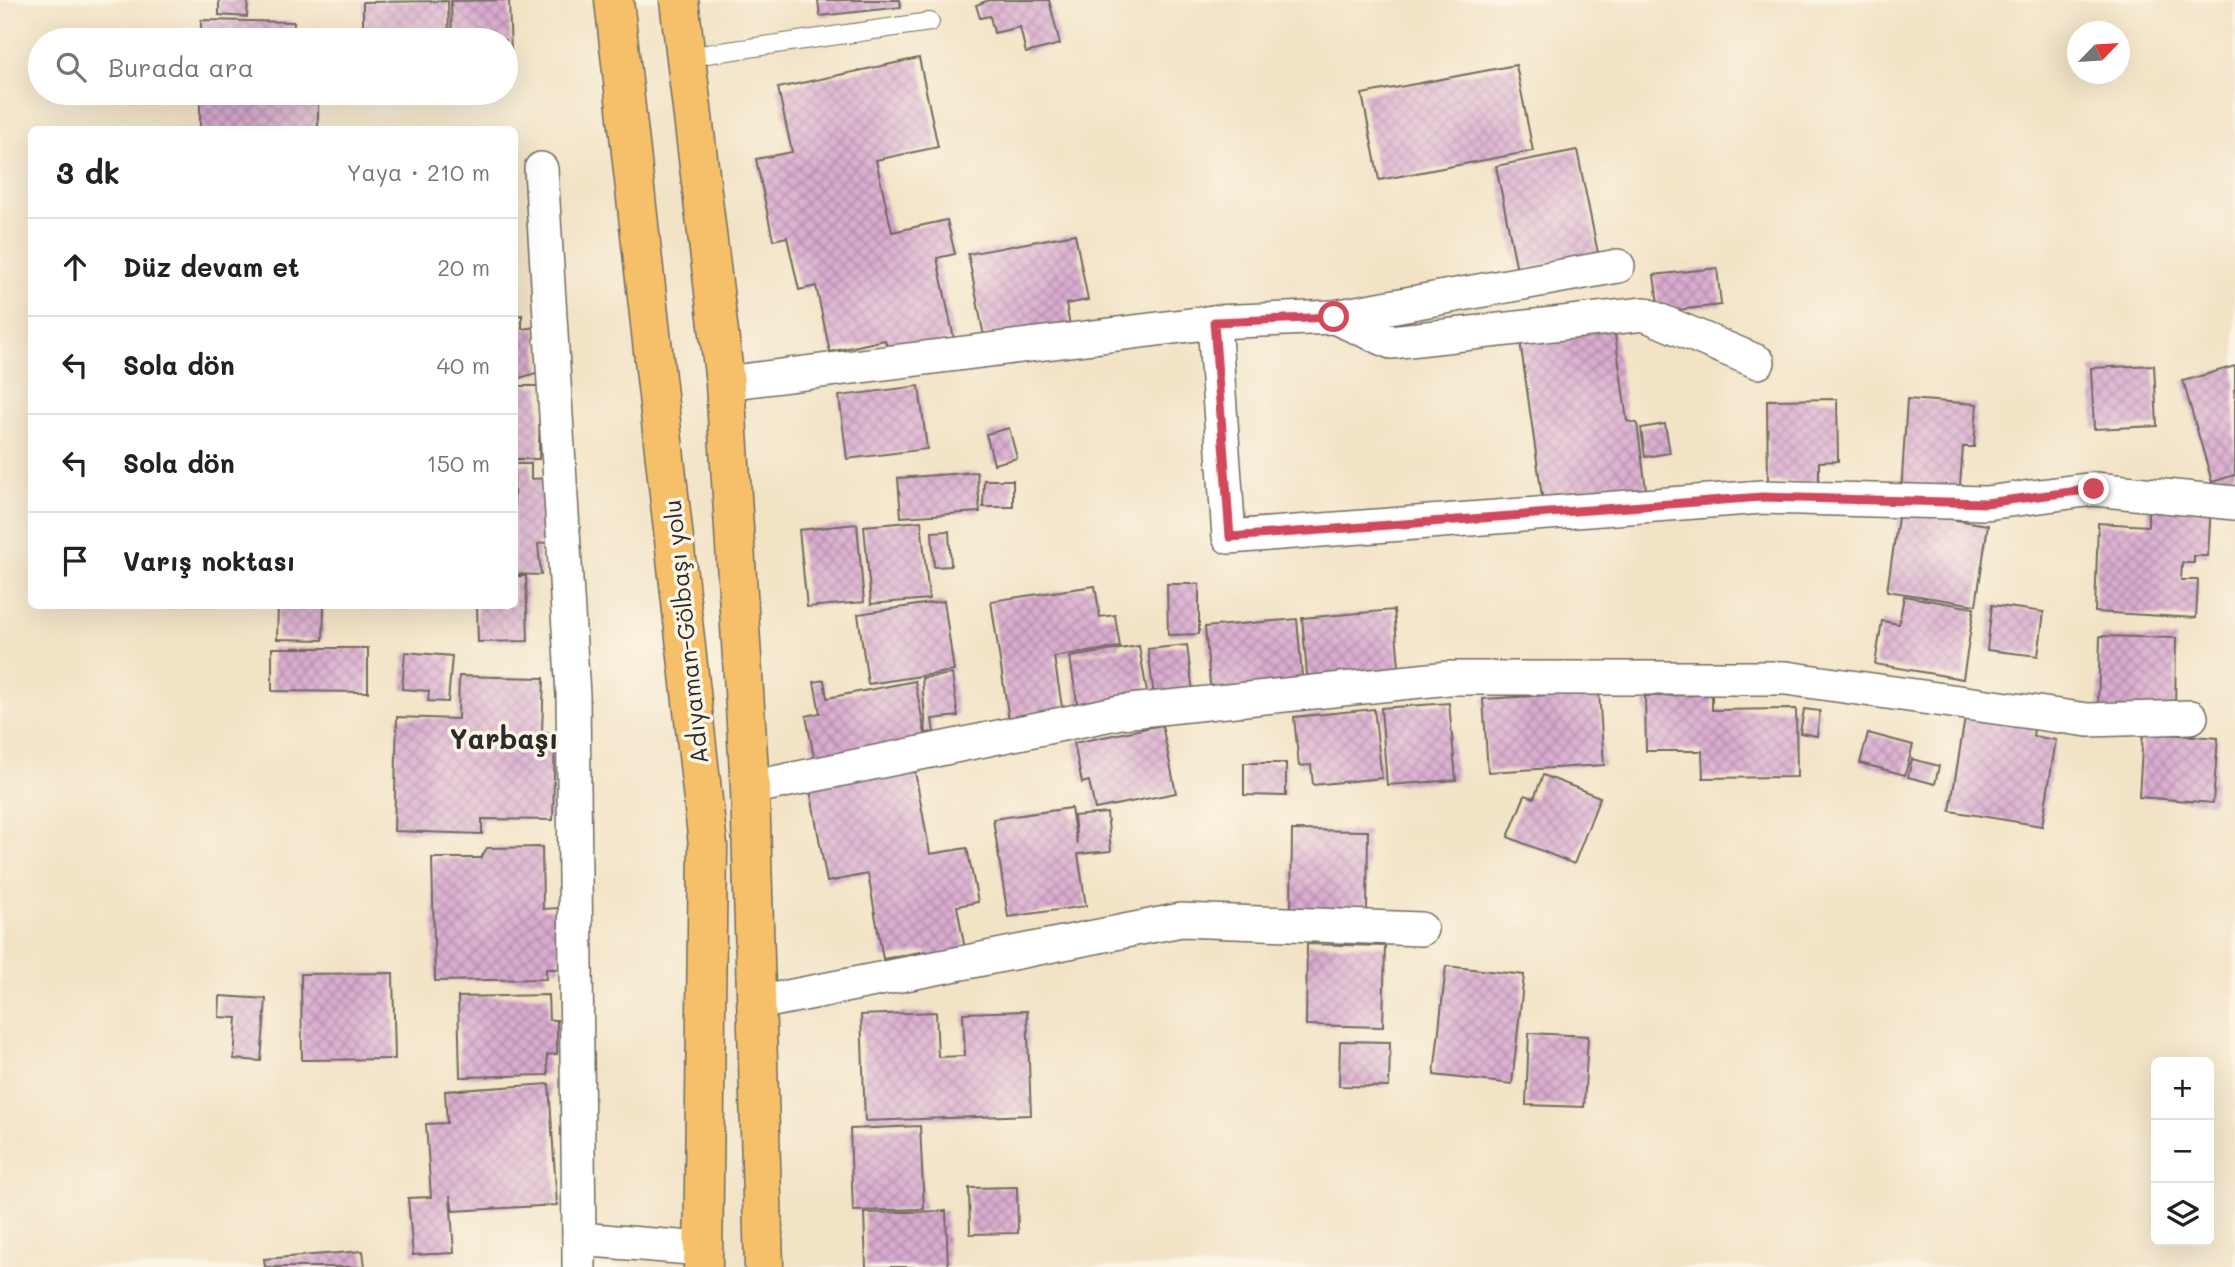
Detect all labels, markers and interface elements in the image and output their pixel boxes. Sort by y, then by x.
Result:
north arrow [2067,21,2130,84]
search box [28,28,518,105]
icon: search [52,48,90,86]
text: Burada ara [108,50,254,84]
text: 3 dk [56,152,120,192]
text: Yaya · 210 m [347,157,490,187]
icon: ahead [56,248,94,286]
text: Düz devam et [123,250,300,284]
text: 20 m [437,252,490,282]
route start [1318,301,1349,332]
icon: left [56,346,94,384]
text: Sola dön [123,348,235,382]
text: 40 m [437,350,490,380]
icon: left [56,444,94,482]
text: Sola dön [123,446,235,480]
text: 150 m [426,448,490,478]
route end [2078,473,2109,504]
street label: Adıyaman-Gölbaşı yolu [656,498,714,766]
icon: arrive [56,542,94,580]
text: Varış noktası [123,544,296,578]
district label: Yarbaşı [449,720,559,757]
map controls [2151,1057,2214,1246]
button: + [2151,1057,2214,1120]
button: − [2151,1120,2214,1183]
button: layers [2151,1183,2214,1246]

